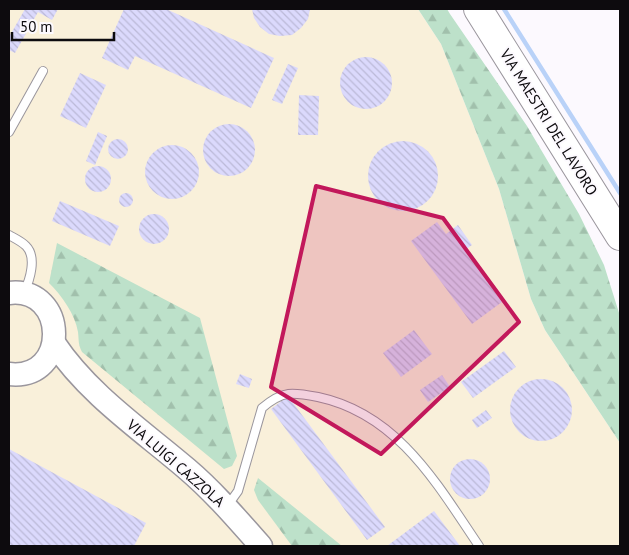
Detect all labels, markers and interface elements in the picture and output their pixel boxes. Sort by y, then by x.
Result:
scale bar [12,10,115,42]
text: 50 m [20,17,53,36]
street label: VIA MAESTRI DEL LAVORO [496,44,602,199]
street label: VIA LUIGI CAZZOLA [122,415,229,511]

